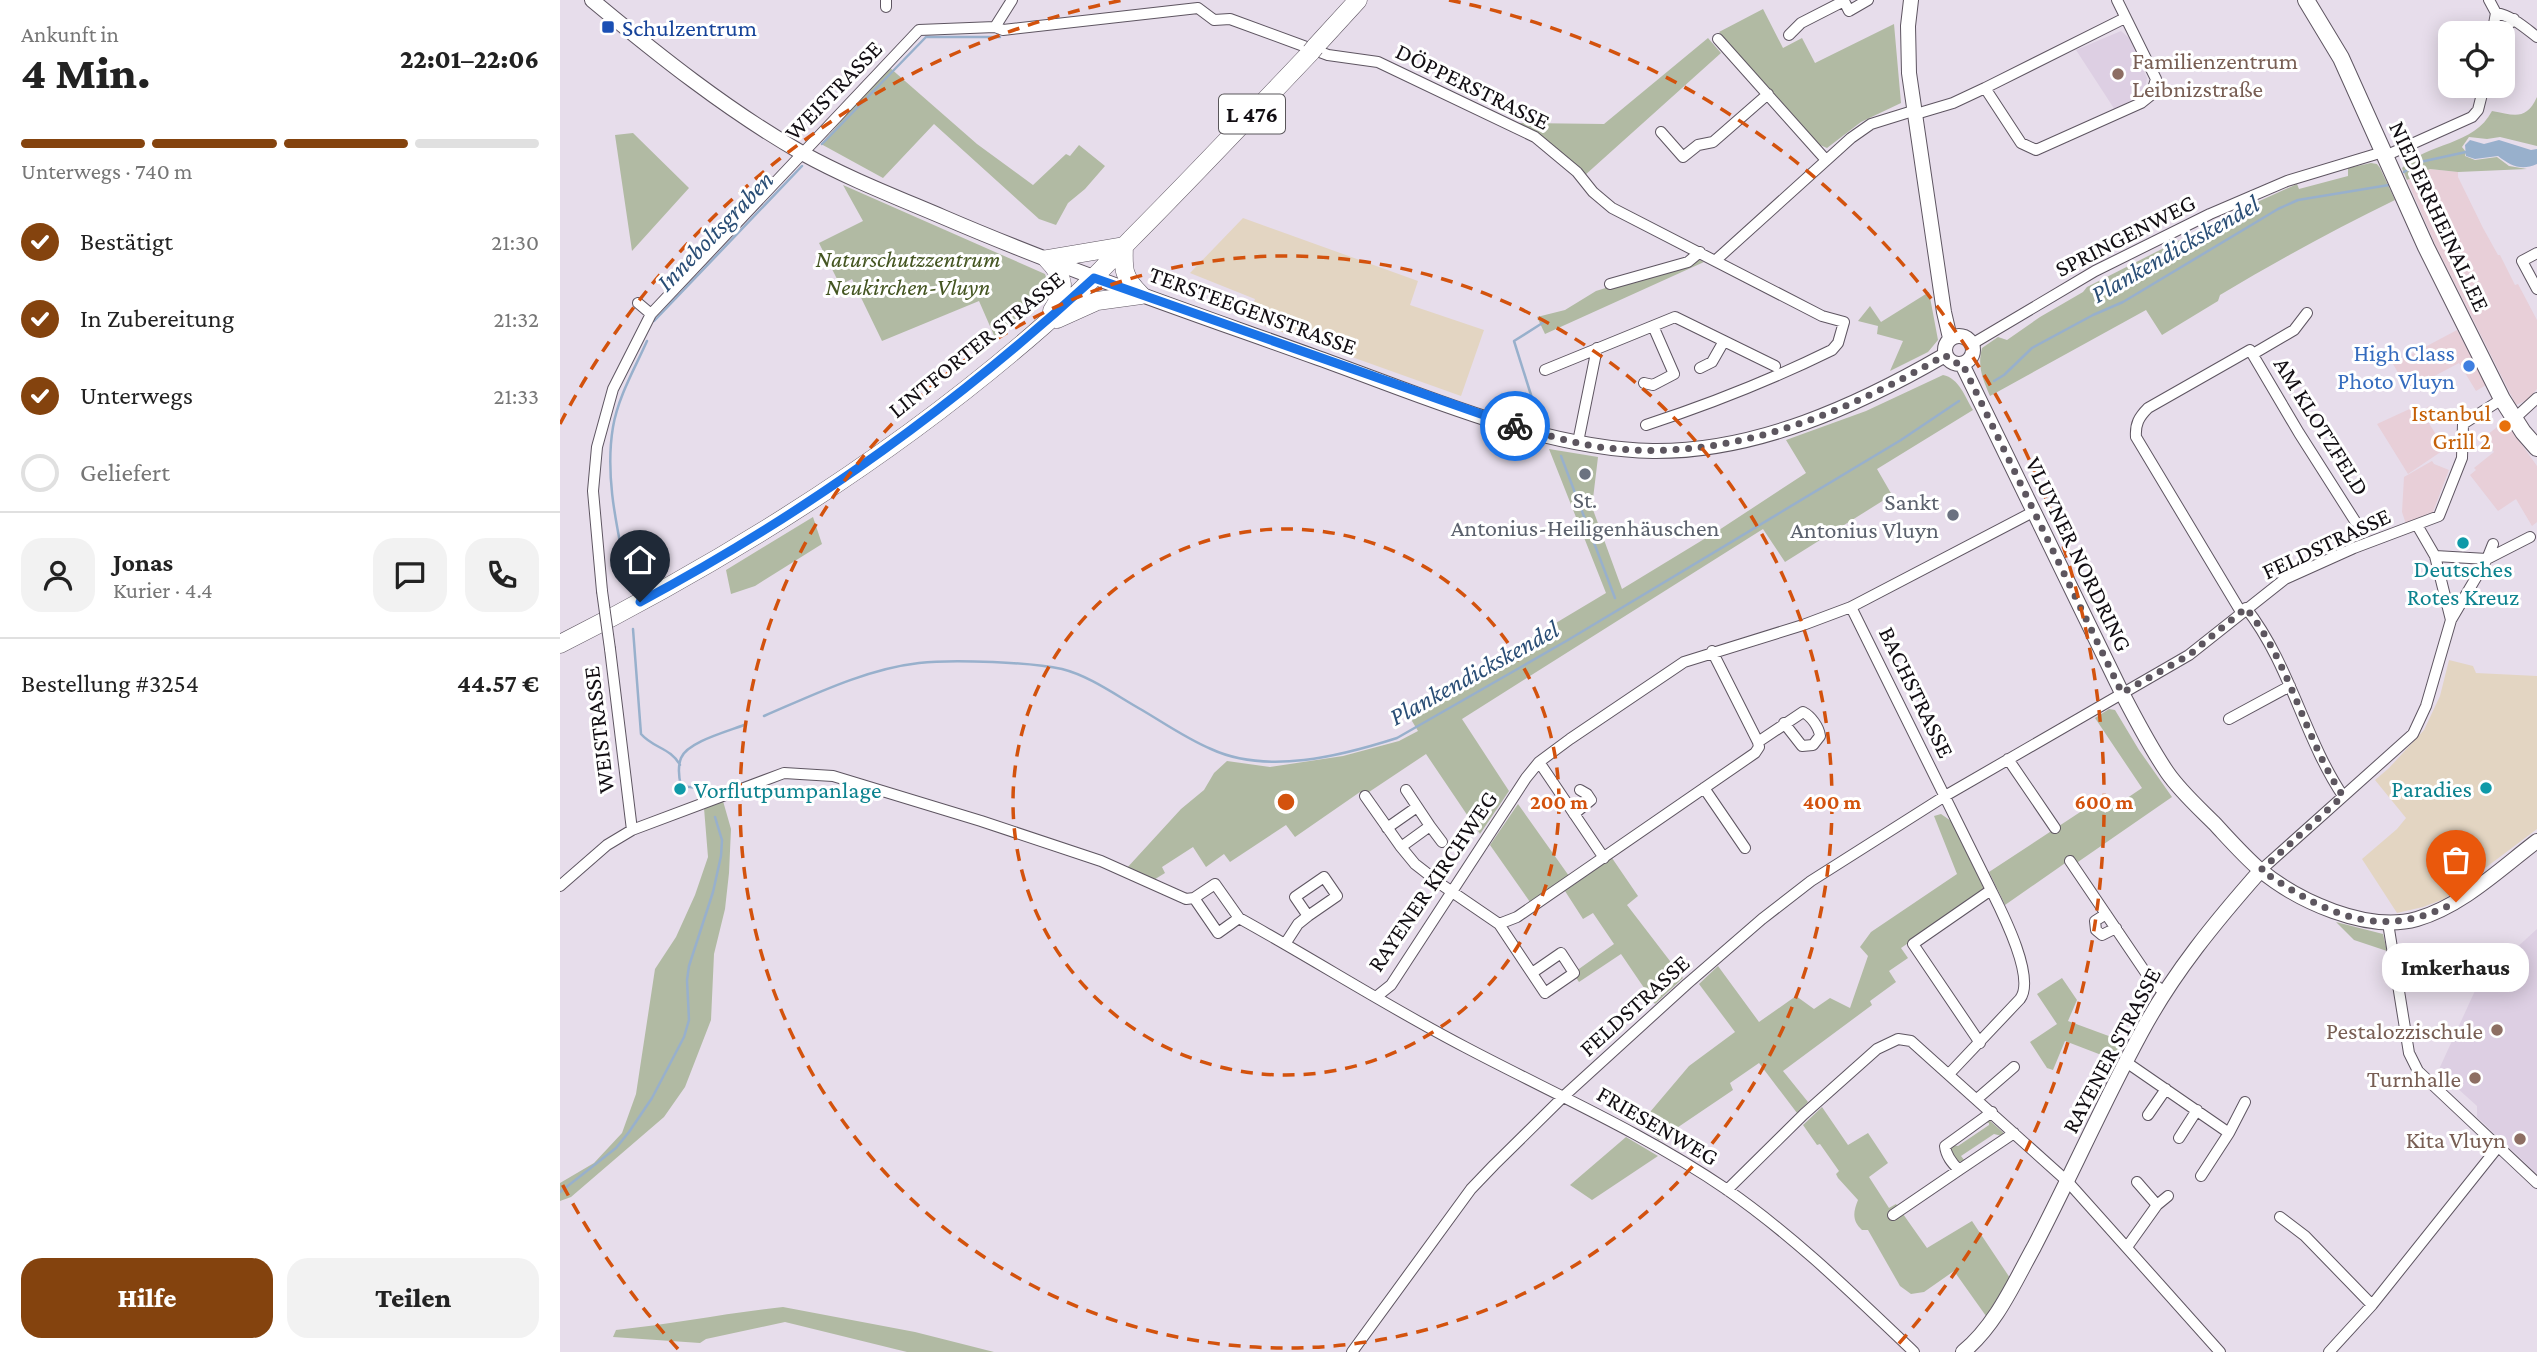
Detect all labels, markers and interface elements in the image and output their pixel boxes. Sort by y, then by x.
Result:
place label: Schulzentrum [622,14,757,41]
marker: Schulzentrum [600,19,616,35]
text: Ankunft in [21,21,119,47]
map controls [2438,21,2515,98]
button: locate [2438,21,2515,98]
street label: WEISTRASSE [779,35,887,145]
street label: DÖPPERSTRASSE [1392,37,1554,135]
text: 22:01–22:06 [400,45,539,74]
text: 4 Min. [21,47,151,98]
place label: Familienzentrum Leibnizstraße [2132,47,2298,102]
marker: Familienzentrum Leibnizstraße [2110,66,2126,82]
road number: L 476 [1219,94,1285,134]
street label: NIEDERRHEINALLEE [2384,116,2496,316]
text: Unterwegs · 740 m [21,158,192,184]
water label: Inneboltsgraben [651,165,779,297]
street label: SPRINGENWEG [2050,188,2200,282]
water label: Plankendickskendel [2086,189,2265,309]
icon: check [21,223,59,261]
text: Bestätigt [80,227,173,256]
text: 21:30 [491,229,539,255]
park label: Naturschutzzentrum Neukirchen-Vluyn [815,245,1001,300]
street label: TERSTEEGENSTRASSE [1145,260,1361,360]
street label: LINTFORTER STRASSE [883,265,1069,423]
icon: check [21,300,59,338]
text: In Zubereitung [80,304,234,333]
text: 21:32 [493,306,539,332]
place label: High Class Photo Vluyn [2337,339,2455,394]
street label: AM KLOTZFELD [2269,352,2375,500]
marker: High Class Photo Vluyn [2461,358,2477,374]
icon: check [21,377,59,415]
text: Unterwegs [80,381,193,410]
text: 21:33 [493,383,539,409]
courier [1480,391,1550,461]
place label: Istanbul Grill 2 [2411,399,2491,454]
icon: bike [1496,407,1534,445]
marker: Istanbul Grill 2 [2497,418,2513,434]
street label: VLUYNER NORDRING [2020,452,2138,656]
text: Geliefert [80,458,170,487]
marker: St. Antonius-Heiligenhäuschen [1577,466,1593,482]
place label: St. Antonius-Heiligenhäuschen [1451,486,1719,541]
place label: Sankt Antonius Vluyn [1790,488,1940,543]
street label: FELDSTRASSE [2257,501,2395,585]
marker: Sankt Antonius Vluyn [1945,507,1961,523]
pin [610,530,670,602]
marker: Deutsches Rotes Kreuz [2455,535,2471,551]
button: person [21,538,95,612]
button: chat [373,538,447,612]
button: phone [465,538,539,612]
icon: home [621,541,659,579]
text: Jonas [113,548,173,577]
place label: Deutsches Rotes Kreuz [2407,555,2519,610]
text: Kurier · 4.4 [113,577,213,603]
water label: Plankendickskendel [1384,614,1564,732]
street label: BACHSTRASSE [1874,622,1960,762]
street label: WEISTRASSE [577,665,619,795]
text: Bestellung #3254 [21,669,199,698]
text: 44.57 € [457,669,539,698]
place label: Paradies [2391,775,2472,802]
place label: Vorflutpumpanlage [694,776,881,803]
marker: Paradies [2478,780,2494,796]
marker: Vorflutpumpanlage [672,781,688,797]
street label: RAYENER KIRCHWEG [1362,786,1502,976]
centre of rings [1274,790,1298,814]
text: 200 m [1530,790,1588,814]
text: 400 m [1803,790,1862,814]
text: 600 m [2075,790,2134,814]
pin [2426,830,2486,902]
icon: bag [2437,841,2475,879]
callout: Imkerhaus [2382,944,2529,993]
street label: FELDSTRASSE [1573,949,1695,1061]
text: Imkerhaus [2401,954,2510,980]
street label: RAYENER STRASSE [2056,963,2166,1137]
place label: Pestalozzischule [2326,1017,2483,1044]
marker: Pestalozzischule [2489,1022,2505,1038]
place label: Turnhalle [2367,1065,2461,1092]
marker: Turnhalle [2467,1070,2483,1086]
street label: FRIESENWEG [1593,1079,1723,1171]
place label: Kita Vluyn [2406,1126,2506,1153]
marker: Kita Vluyn [2512,1131,2528,1147]
button: Hilfe [21,1258,273,1338]
button: Teilen [287,1258,539,1338]

